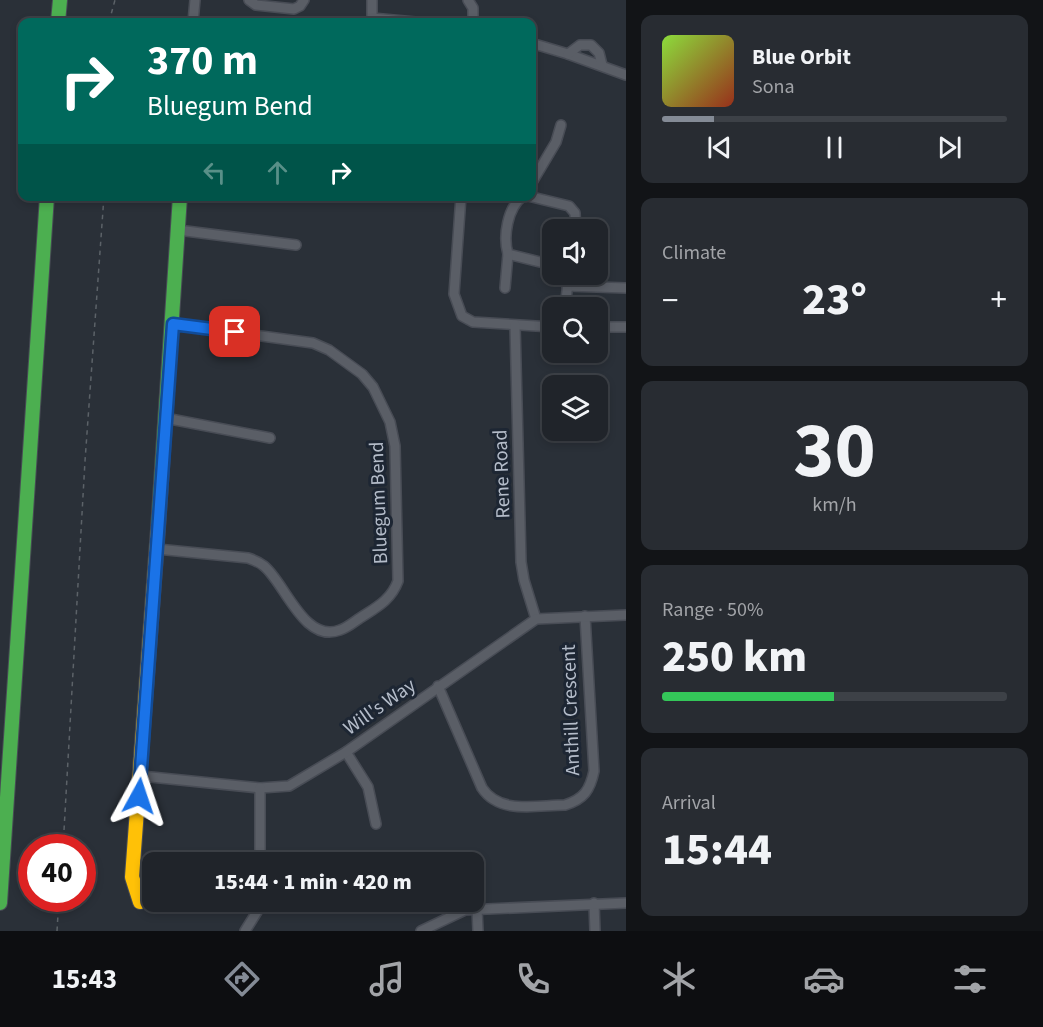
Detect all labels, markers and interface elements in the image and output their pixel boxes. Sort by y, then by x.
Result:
text: 370 m [147,31,258,91]
text: Blue Orbit [752,41,851,73]
icon: right [48,42,126,120]
text: Sona [752,73,795,101]
text: Bluegum Bend [147,87,313,126]
icon: previous [703,131,736,164]
icon: pause [818,131,851,164]
icon: next [933,131,966,164]
icon: left [198,156,231,189]
icon: ahead [261,156,294,189]
icon: right [324,156,357,189]
map controls [542,219,608,441]
button: sound [542,219,608,285]
text: Climate [662,239,726,267]
text: 23° [802,268,867,332]
text: − [662,277,678,324]
text: + [991,277,1007,324]
button: search [542,297,608,363]
pin [209,306,260,357]
icon: arrive [218,315,251,348]
button: layers [542,375,608,441]
text: 30 [793,396,876,507]
street label: Rene Road [486,429,518,519]
street label: Bluegum Bend [363,441,395,565]
text: km/h [812,491,857,519]
text: Range · 50% [662,596,763,624]
text: 250 km [662,625,807,689]
street label: Anthill Crescent [555,644,587,776]
street label: Will's Way [338,671,422,742]
position arrow [107,764,171,828]
text: Arrival [662,789,716,817]
text: 15:44 [662,818,772,882]
speed limit sign: 40 [18,834,96,912]
text: 15:44 · 1 min · 420 m [214,866,412,898]
icon: directions [221,958,263,1000]
icon: music [366,958,408,1000]
icon: phone [512,958,554,1000]
icon: climate [658,958,700,1000]
icon: car [803,958,845,1000]
icon: filters [949,958,991,1000]
text: 15:43 [52,960,117,999]

